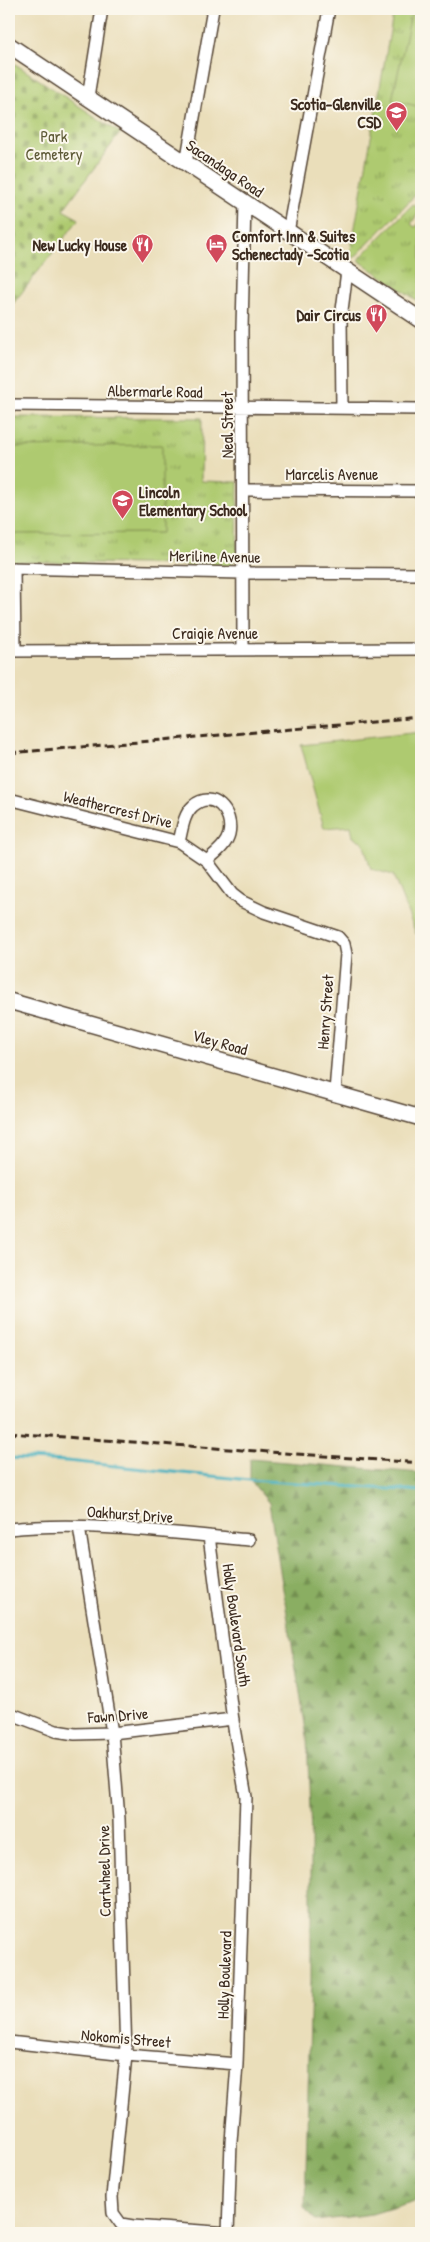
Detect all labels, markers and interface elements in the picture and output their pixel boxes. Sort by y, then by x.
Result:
place label: Scotia-Glenville CSD [290,93,382,133]
school or university icon: Scotia-Glenville CSD [385,101,409,132]
park label: Park Cemetery [25,125,83,165]
street label: Sacandaga Road [182,134,268,202]
place label: Comfort Inn & Suites Schenectady -Scotia [232,225,356,266]
restaurant icon: New Lucky House [131,233,155,264]
hotel icon: Comfort Inn & Suites Schenectady -Scotia [204,233,228,264]
place label: New Lucky House [33,234,128,257]
restaurant icon: Dair Circus [365,303,389,334]
place label: Dair Circus [296,304,362,326]
street label: Albermarle Road [107,379,203,403]
street label: Neal Street [216,391,238,458]
street label: Marcelis Avenue [286,463,379,485]
place label: Lincoln Elementary School [139,481,248,522]
school or university icon: Lincoln Elementary School [111,489,135,520]
street label: Meriline Avenue [169,544,261,568]
street label: Craigie Avenue [172,622,259,644]
street label: Weathercrest Drive [61,785,175,833]
street label: Henry Street [311,973,339,1050]
street label: Vley Road [190,1024,250,1060]
street label: Oakhurst Drive [86,1500,175,1528]
street label: Holly Boulevard South [217,1562,257,1688]
street label: Fawn Drive [86,1702,150,1728]
street label: Cartwheel Drive [92,1824,116,1917]
street label: Holly Boulevard [211,1931,237,2019]
street label: Nokomis Street [80,2023,172,2053]

